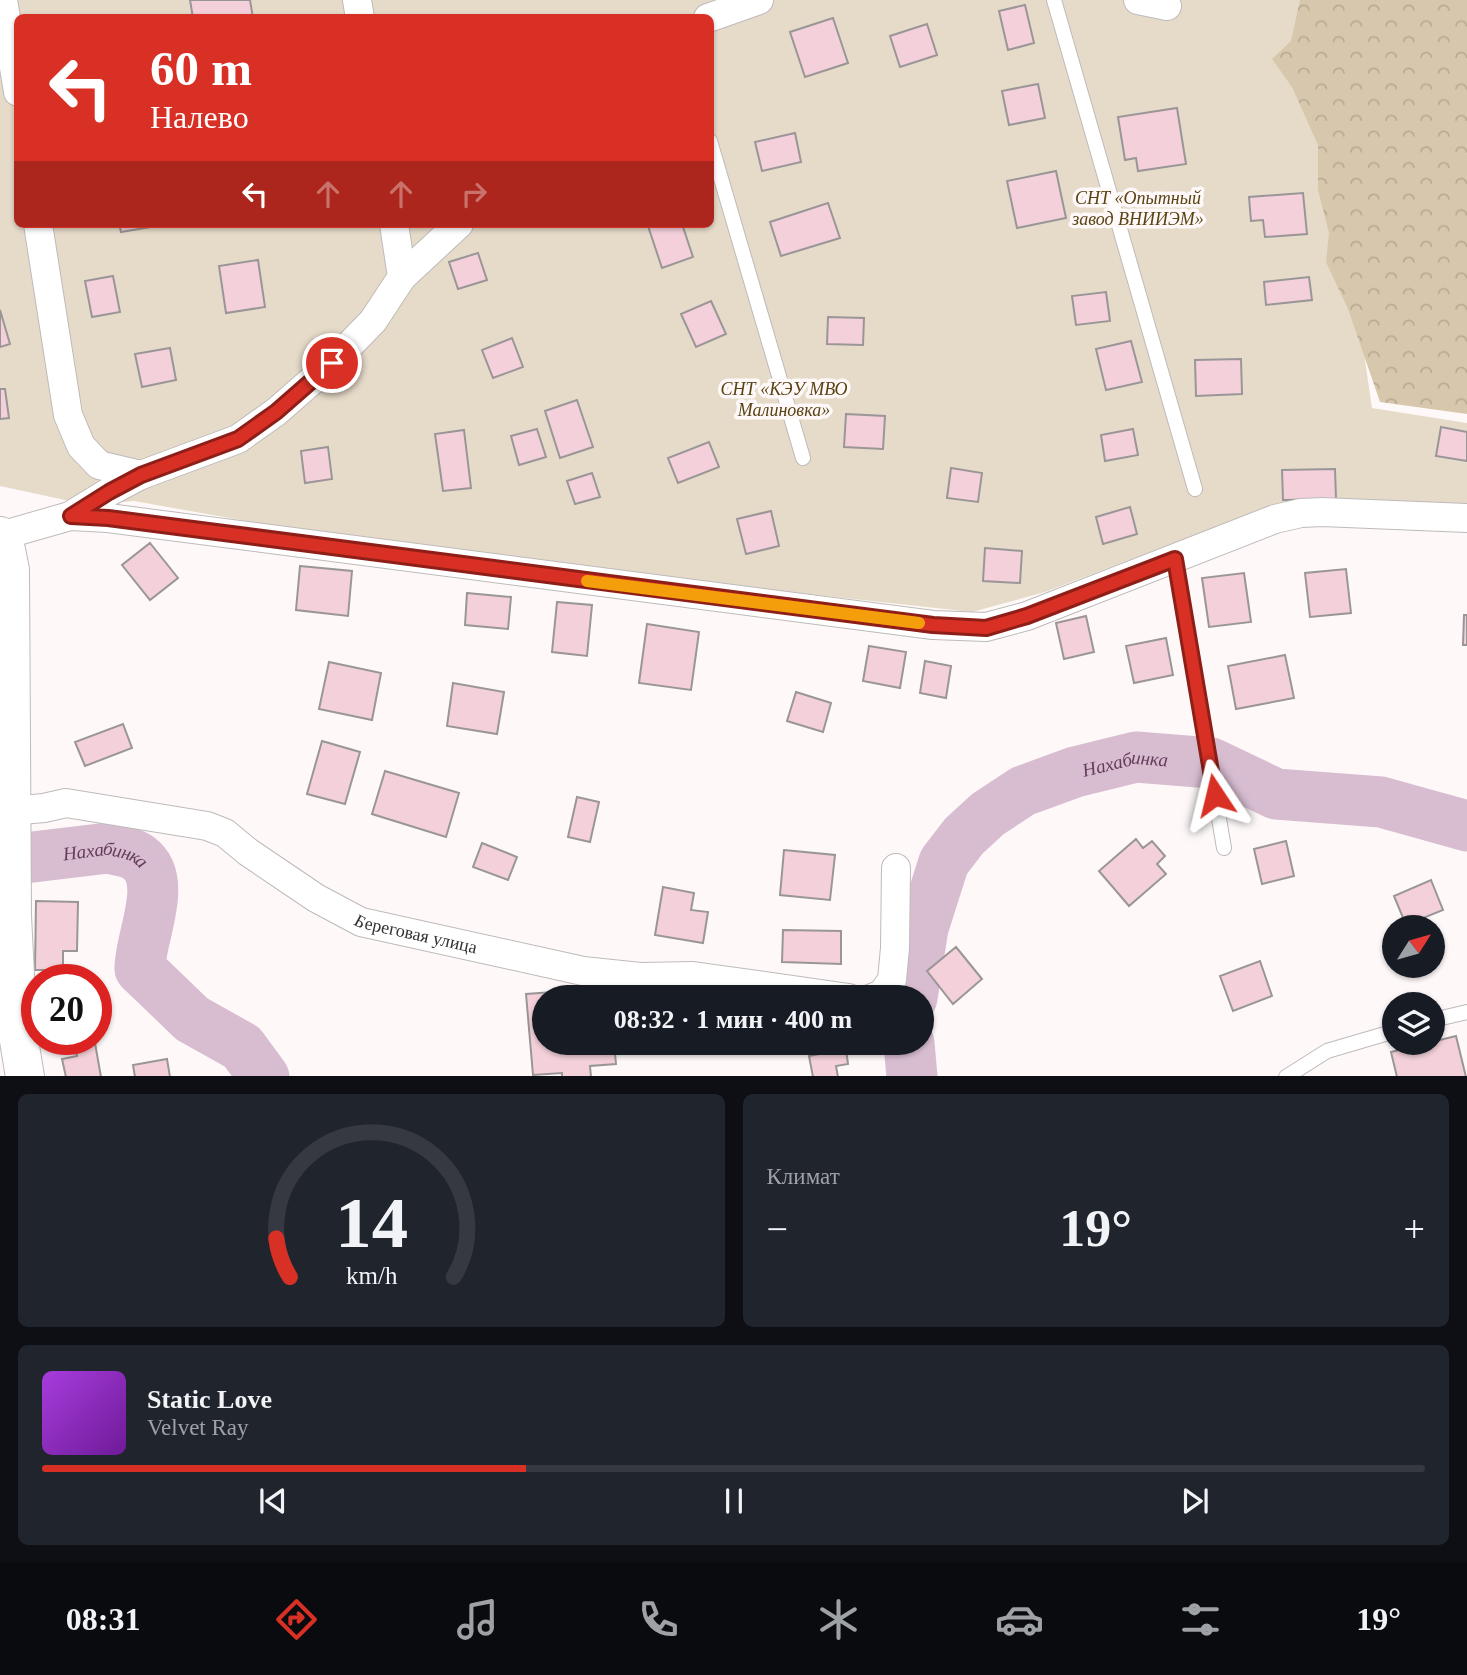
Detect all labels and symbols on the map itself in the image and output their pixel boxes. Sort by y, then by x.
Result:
park label: СНТ «Опытный завод ВНИИЭМ» [1071,188,1204,229]
pin [302,333,362,393]
park label: СНТ «КЭУ МВО Малиновка» [721,379,847,420]
water label: Нахабинка [1079,747,1169,781]
position arrow [1178,758,1252,832]
water label: Нахабинка [61,837,153,872]
street label: Береговая улица [351,910,479,957]
north arrow [1382,915,1446,978]
speed limit sign: 20 [21,964,112,1055]

